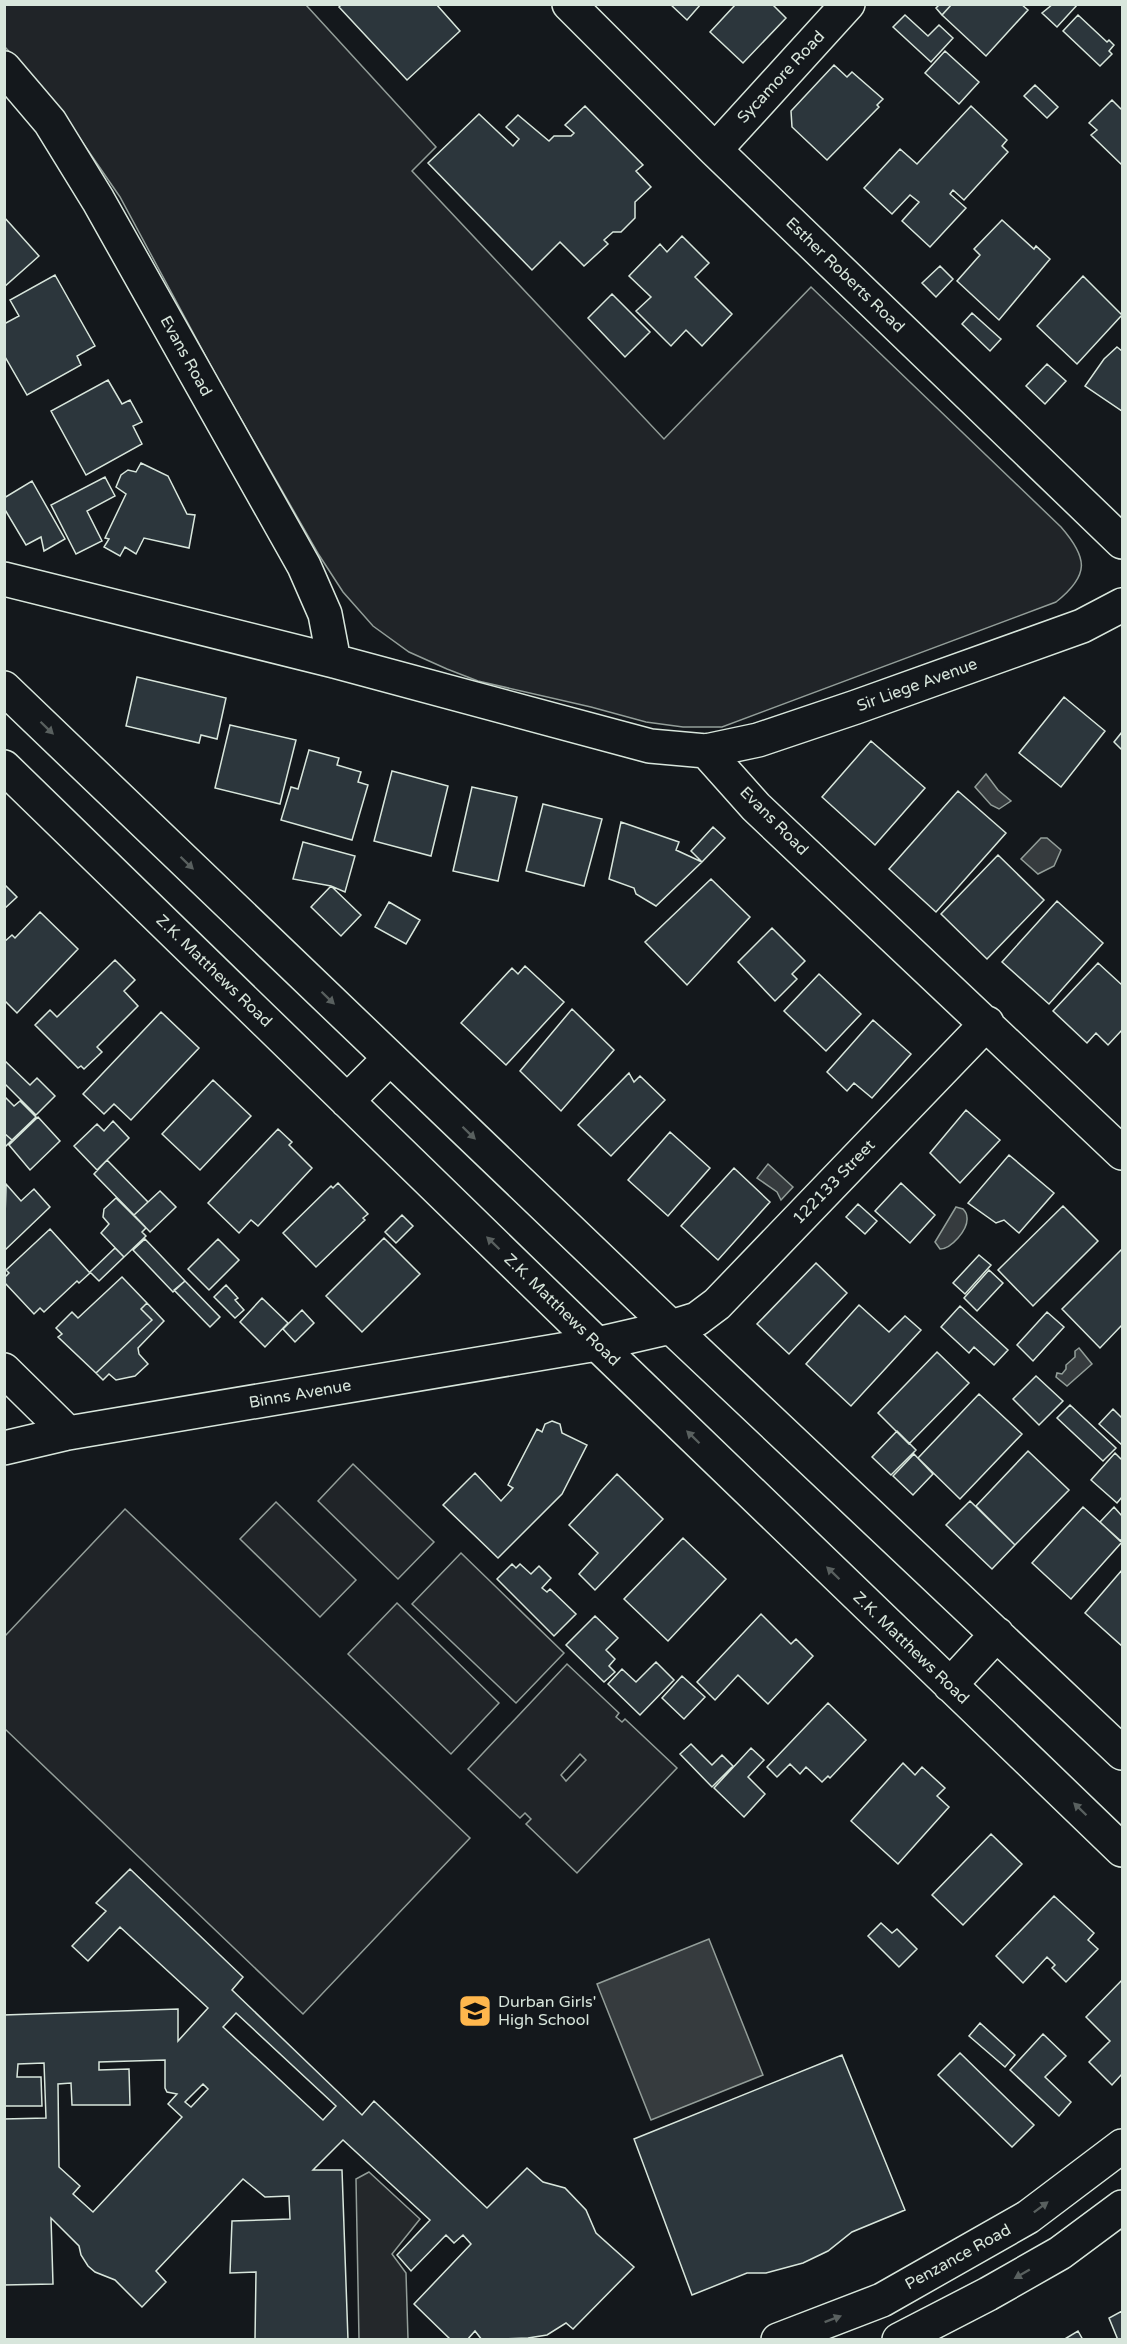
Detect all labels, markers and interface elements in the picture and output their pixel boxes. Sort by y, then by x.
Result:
street label: Sycamore Road [733,27,829,127]
street label: Esther Roberts Road [781,213,909,337]
street label: Evans Road [156,312,216,400]
street label: Sir Liege Avenue [854,654,980,716]
one-way arrow [39,721,54,735]
street label: Evans Road [735,782,813,860]
one-way arrow [180,856,195,870]
street label: Z.K. Matthews Road [152,911,276,1031]
one-way arrow [321,991,336,1005]
one-way arrow [461,1126,476,1139]
street label: 122133 Street [789,1135,879,1229]
one-way arrow [486,1236,500,1250]
street label: Z.K. Matthews Road [500,1250,624,1370]
street label: Binns Avenue [247,1375,353,1413]
one-way arrow [686,1431,701,1444]
one-way arrow [827,1566,841,1580]
street label: Z.K. Matthews Road [849,1588,973,1708]
one-way arrow [1073,1803,1087,1817]
place label: Durban Girls' High School [498,1992,596,2030]
school or university icon: Durban Girls' High School [457,1993,493,2029]
one-way arrow [1034,2202,1049,2214]
street label: Penzance Road [902,2220,1014,2294]
one-way arrow [1014,2269,1030,2280]
one-way arrow [824,2314,842,2323]

